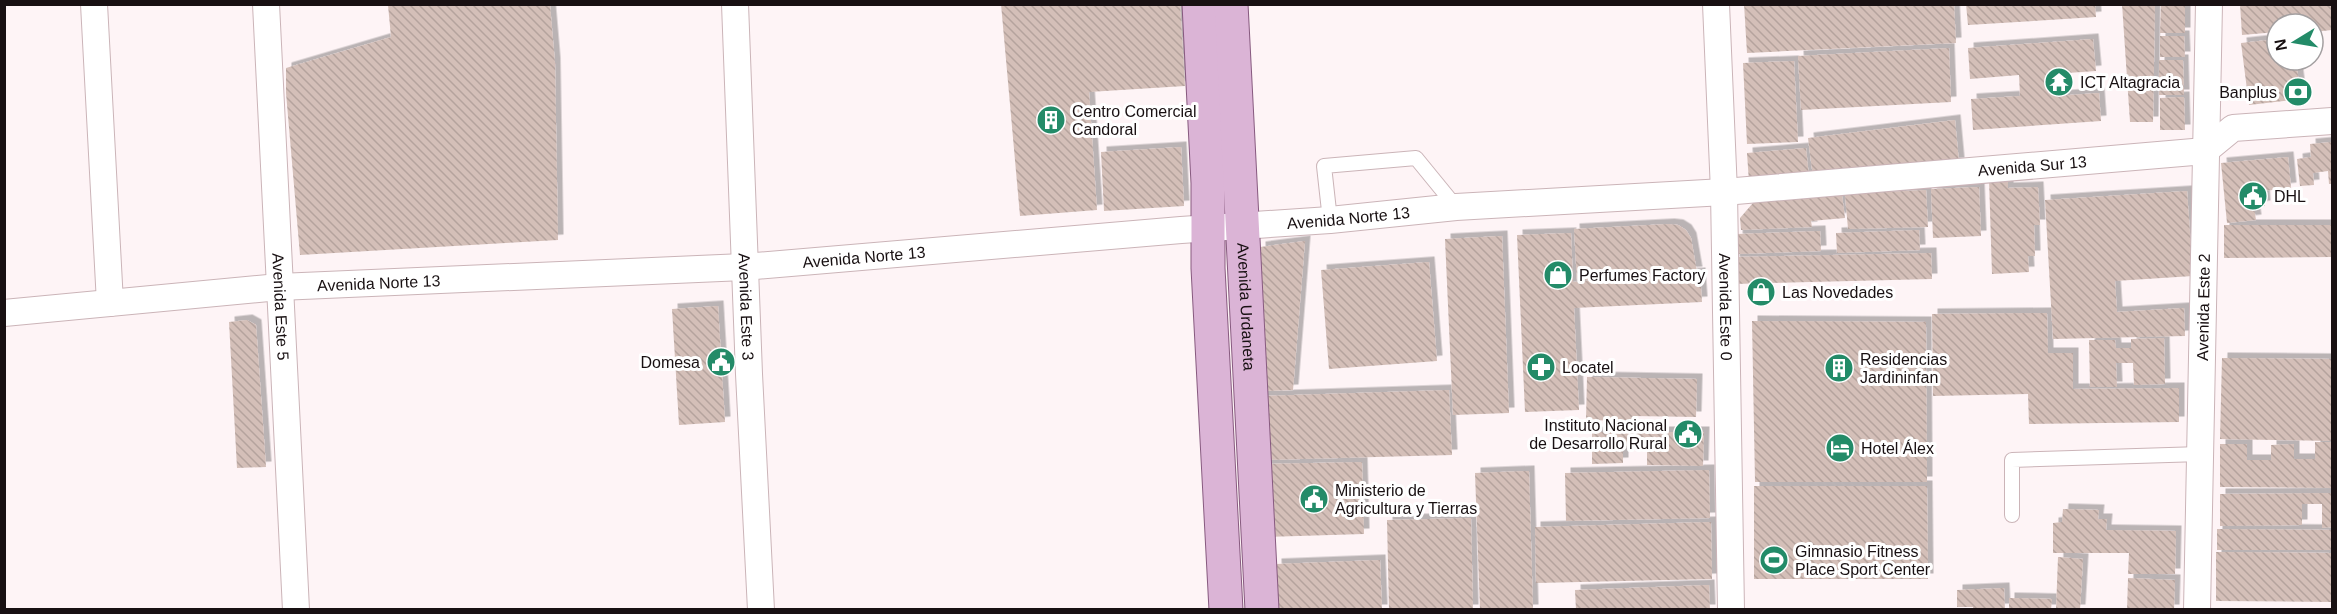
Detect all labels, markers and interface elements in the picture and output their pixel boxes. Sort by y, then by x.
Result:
north arrow [2265,12,2325,72]
text: N [2271,37,2290,52]
temple icon: ICT Altagracia [2043,66,2075,98]
place label: ICT Altagracia [2080,74,2180,91]
bank icon: Banplus [2282,76,2314,108]
place label: Banplus [2219,84,2277,101]
place label: Centro Comercial Candoral [1072,103,1196,138]
building icon: Centro Comercial Candoral [1035,104,1067,136]
street label: Avenida Sur 13 [1977,153,2087,179]
public building icon: DHL [2237,180,2269,212]
place label: DHL [2274,188,2306,205]
street label: Avenida Norte 13 [1286,203,1411,231]
street label: Avenida Urdaneta [1235,242,1258,371]
street label: Avenida Norte 13 [802,243,926,271]
street label: Avenida Este 5 [270,253,292,361]
street label: Avenida Este 3 [736,253,757,361]
street label: Avenida Este 0 [1717,253,1735,361]
street label: Avenida Este 2 [2193,253,2213,361]
shop icon: Perfumes Factory [1542,259,1574,291]
place label: Perfumes Factory [1579,267,1705,284]
street label: Avenida Norte 13 [317,272,441,294]
shop icon: Las Novedades [1745,276,1777,308]
place label: Las Novedades [1782,284,1893,301]
public building icon: Domesa [705,346,737,378]
pharmacy icon: Locatel [1525,351,1557,383]
place label: Residencias Jardininfan [1860,351,1947,386]
building icon: Residencias Jardininfan [1823,352,1855,384]
place label: Domesa [640,354,700,371]
place label: Locatel [1562,359,1614,376]
place label: Instituto Nacional de Desarrollo Rural [1529,417,1667,452]
public building icon: Instituto Nacional de Desarrollo Rural [1672,418,1704,450]
hotel icon: Hotel Álex [1824,432,1856,464]
place label: Hotel Álex [1861,439,1934,457]
place label: Ministerio de Agricultura y Tierras [1335,482,1477,517]
public building icon: Ministerio de Agricultura y Tierras [1298,483,1330,515]
place label: Gimnasio Fitness Place Sport Center [1795,543,1931,578]
sports icon: Gimnasio Fitness Place Sport Center [1758,544,1790,576]

